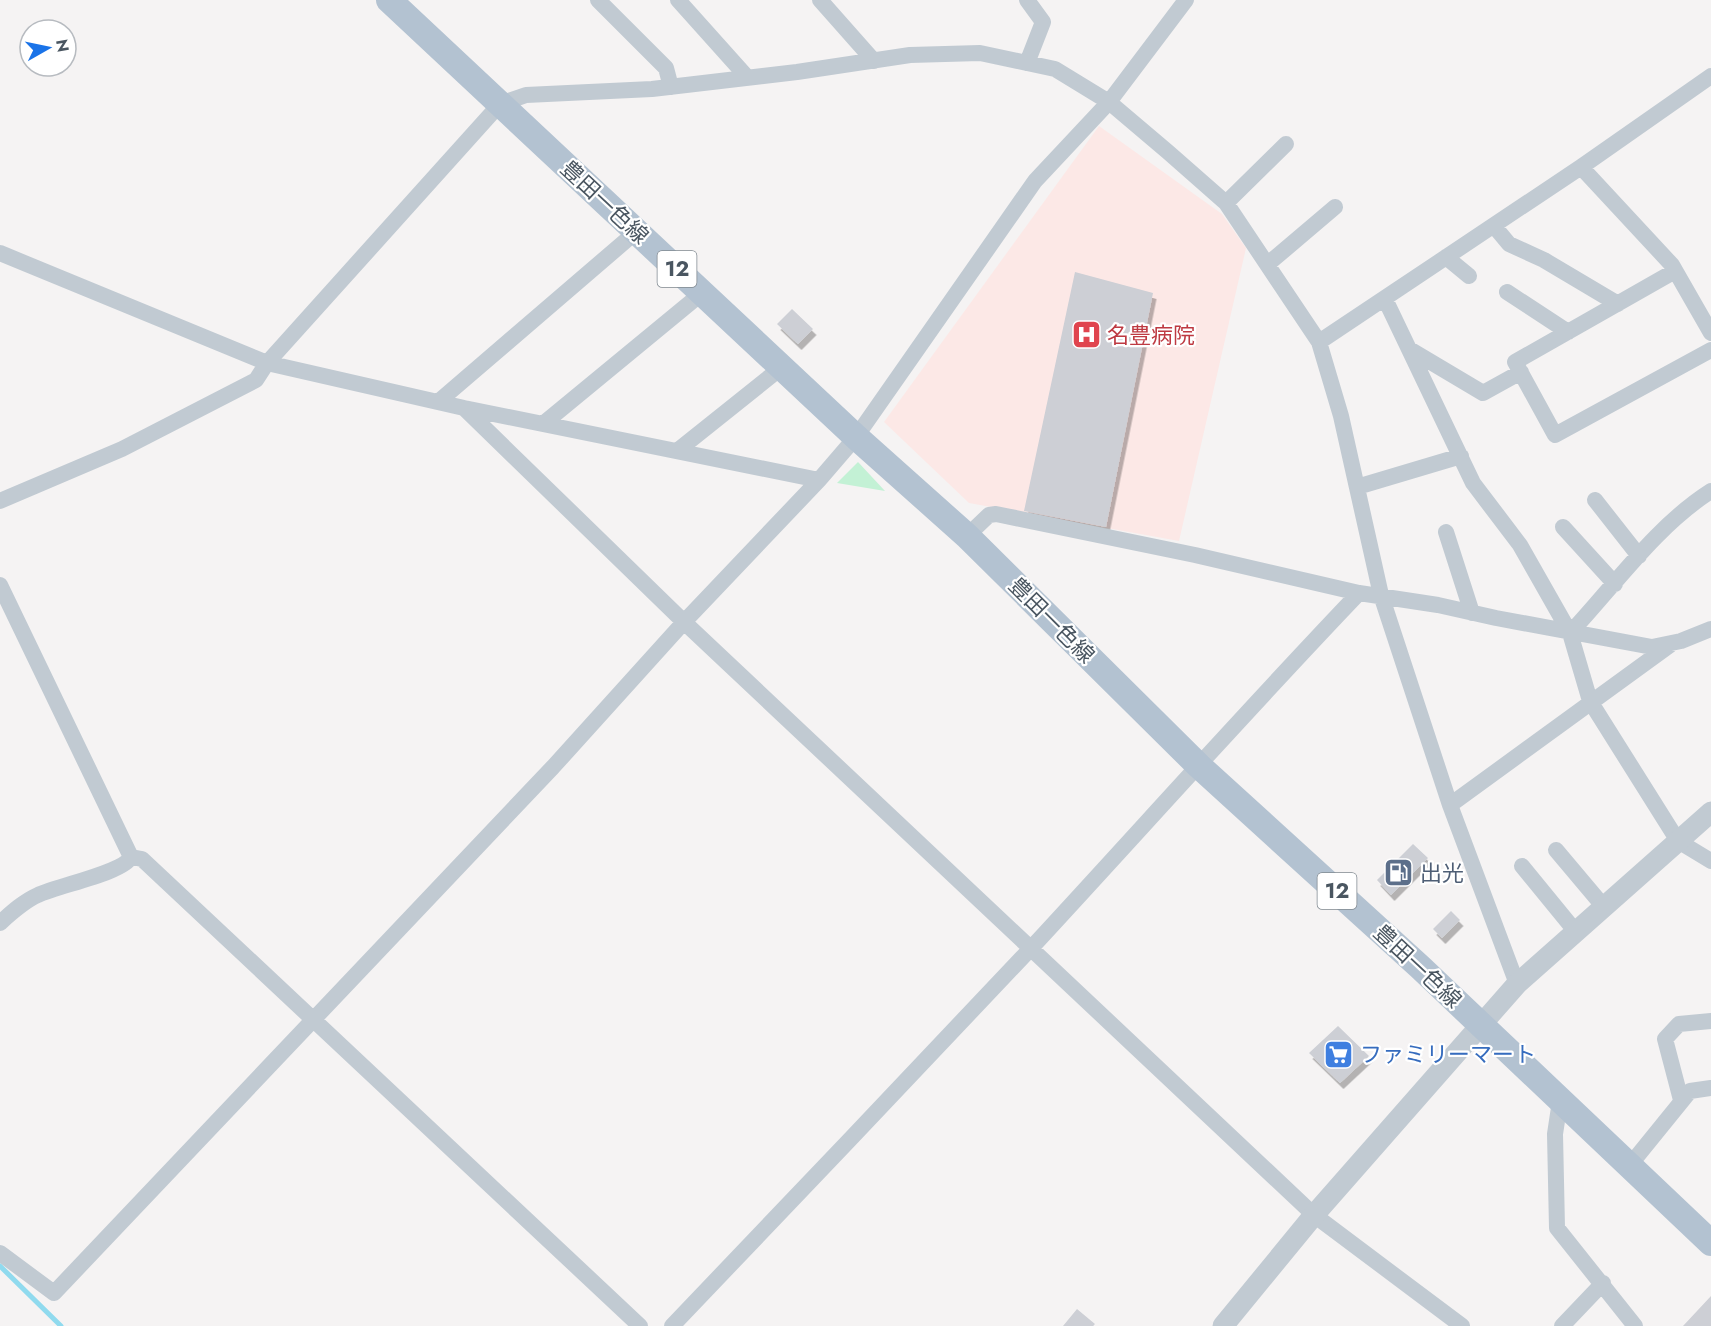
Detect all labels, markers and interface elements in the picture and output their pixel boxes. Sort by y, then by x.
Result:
north arrow [18,18,78,78]
text: N [50,38,75,54]
street label: 豊田一色線 [554,153,656,251]
road number: 12 [658,251,696,287]
hospital icon: 名豊病院 [1070,319,1102,351]
place label: 名豊病院 [1107,319,1195,351]
street label: 豊田一色線 [1002,570,1102,670]
fuel station icon: 出光 [1383,857,1415,889]
place label: 出光 [1420,857,1464,889]
road number: 12 [1318,873,1356,909]
street label: 豊田一色線 [1367,917,1469,1015]
supermarket icon: ファミリーマート [1323,1038,1355,1070]
place label: ファミリーマート [1360,1038,1536,1070]

